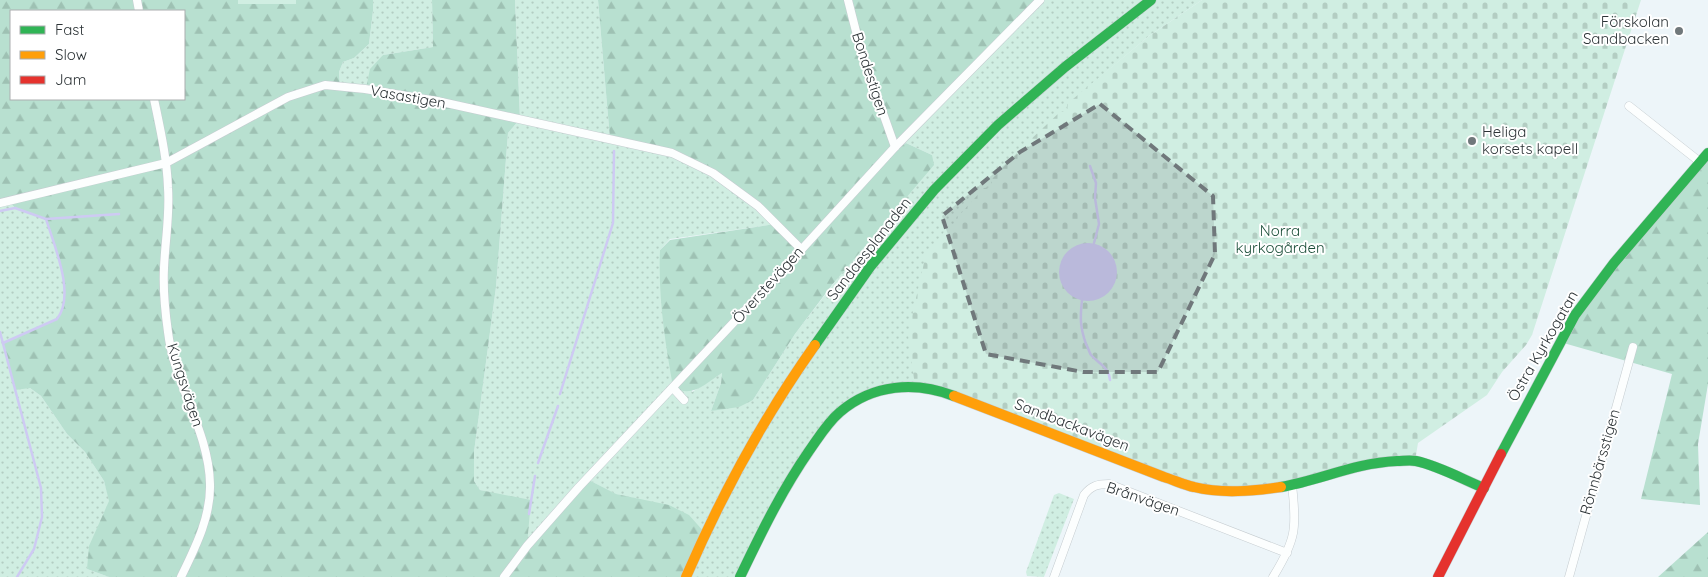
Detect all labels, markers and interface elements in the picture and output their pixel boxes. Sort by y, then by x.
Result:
legend [10,10,185,100]
place label: Förskolan Sandbacken [1583,12,1669,48]
text: Fast [55,20,84,39]
marker: Förskolan Sandbacken [1673,25,1685,37]
street label: Bondestigen [848,30,893,118]
text: Slow [55,45,87,64]
text: Jam [55,70,86,89]
street label: Vasastigen [369,80,447,113]
place label: Heliga korsets kapell [1482,122,1578,158]
marker: Heliga korsets kapell [1466,135,1478,147]
street label: Sandaesplanaden [822,193,915,304]
park label: Norra kyrkogården [1235,221,1325,257]
street label: Överstevägen [728,242,807,327]
street label: Östra Kyrkogatan [1503,287,1582,404]
street label: Kungsvägen [163,341,208,429]
street label: Sandbackavägen [1012,394,1132,455]
street label: Rönnbärsstigen [1575,407,1624,517]
street label: Brånvägen [1104,477,1182,520]

